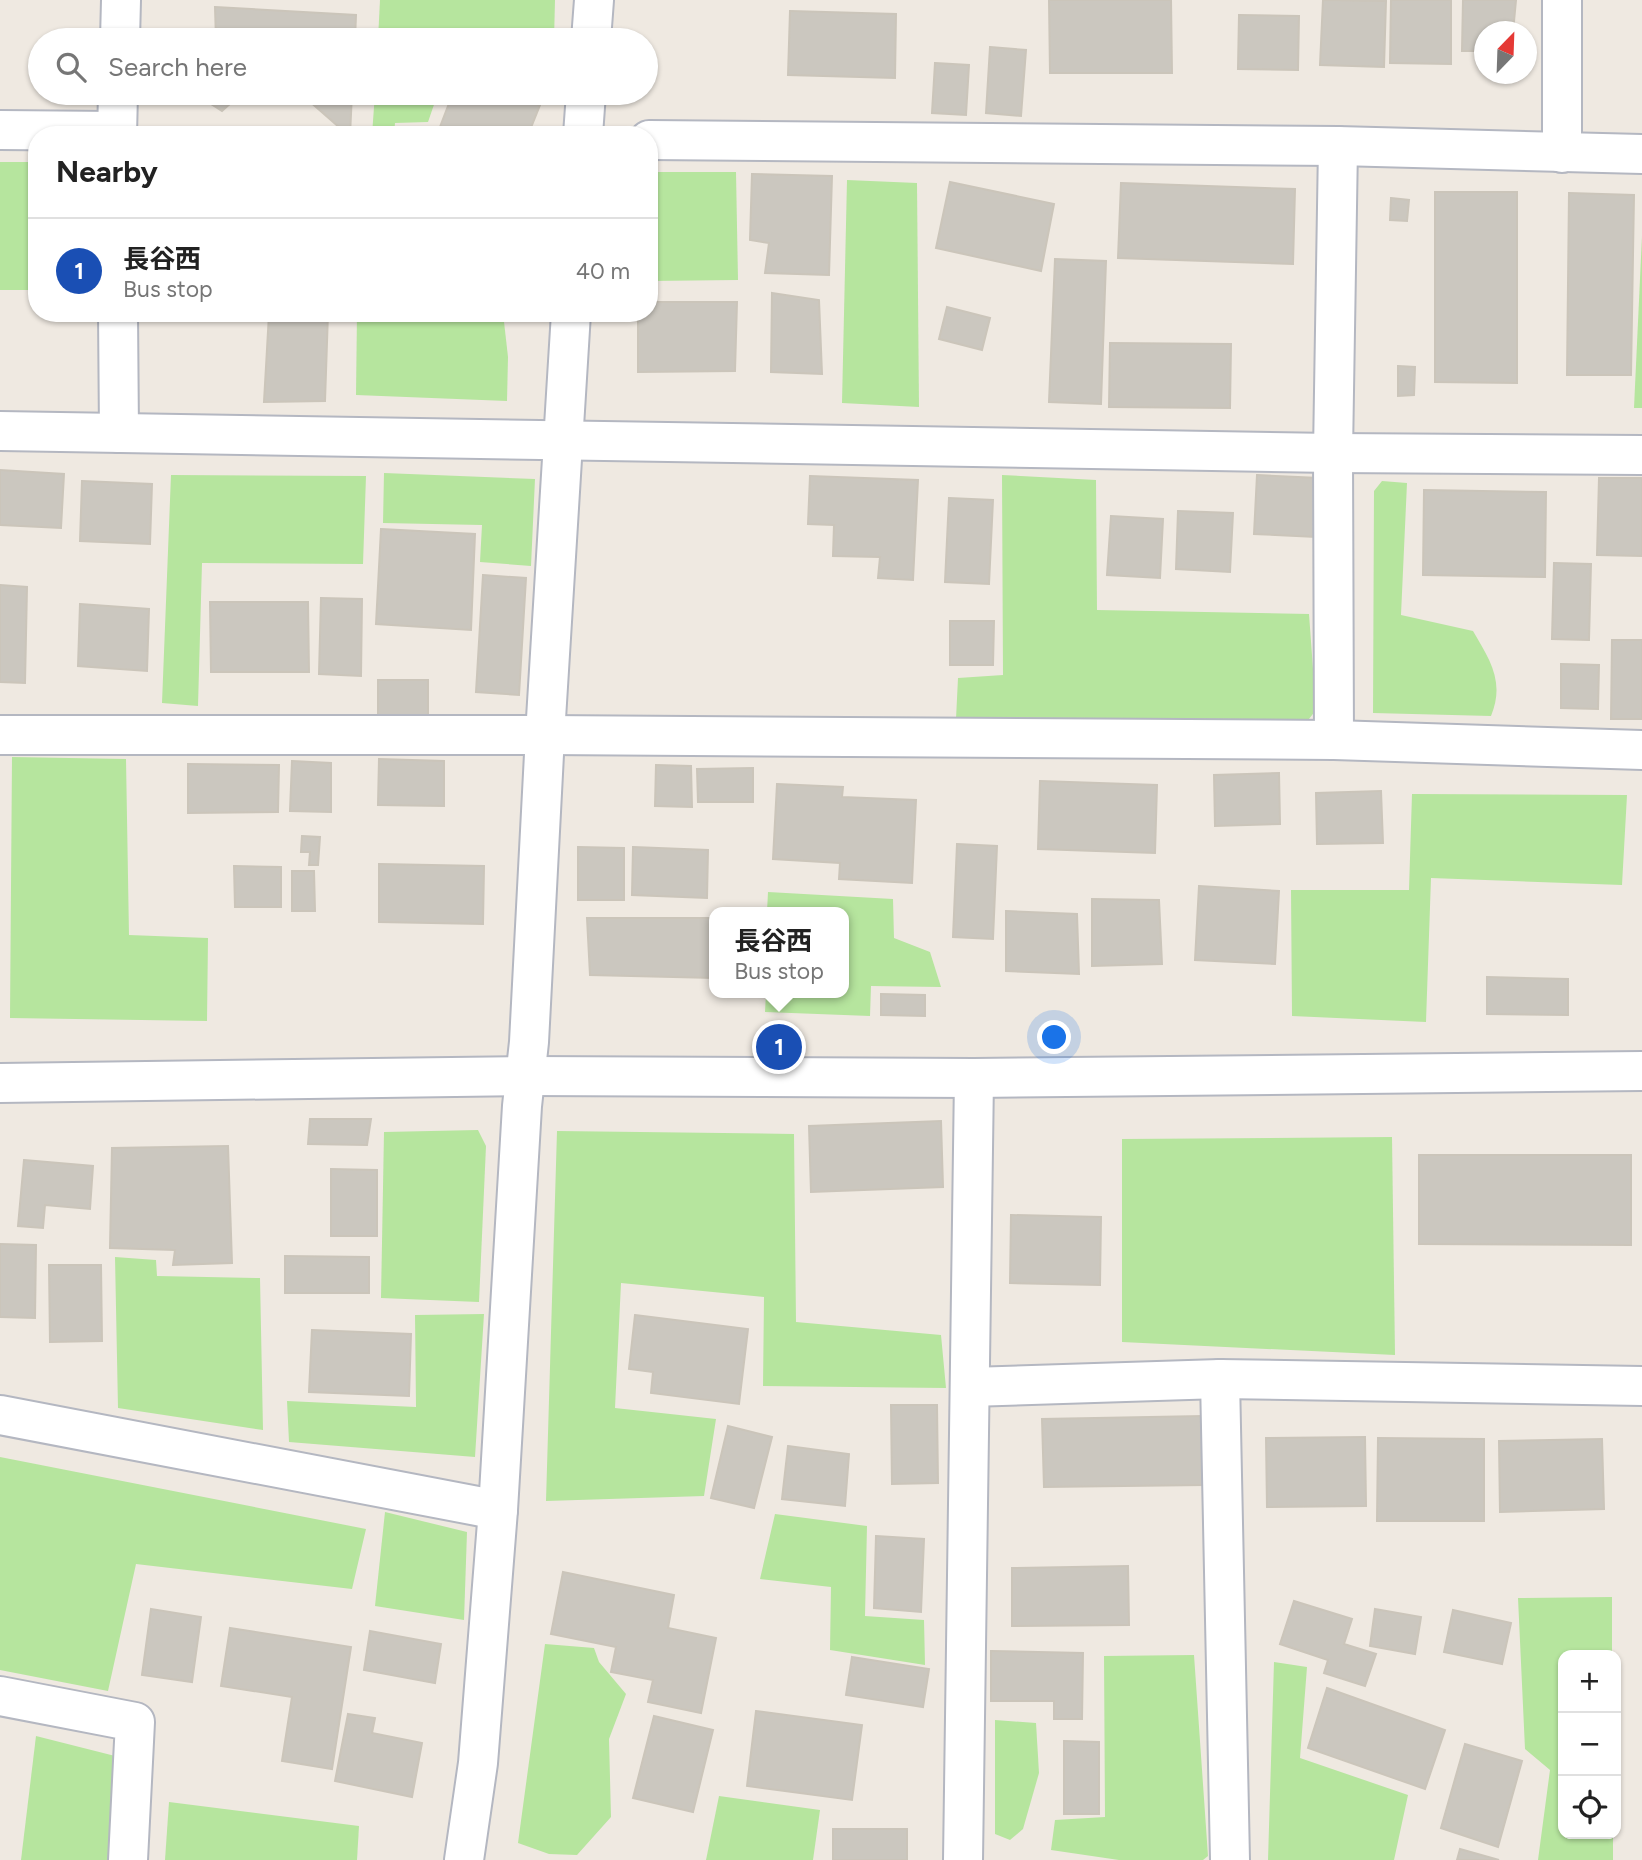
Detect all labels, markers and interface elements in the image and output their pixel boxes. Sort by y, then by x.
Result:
north arrow [1474,21,1537,84]
search box [28,28,658,105]
icon: search [52,48,90,86]
text: Search here [108,51,247,83]
text: Nearby [56,153,158,190]
text: 長谷西 [123,243,201,275]
text: 1 [74,257,84,285]
text: 40 m [576,257,630,285]
text: Bus stop [123,275,213,303]
popup [709,907,849,998]
text: 長谷西 [734,925,812,957]
text: Bus stop [734,957,824,985]
your location [1037,1020,1071,1054]
pin: 1 [756,1021,802,1073]
map controls [1558,1650,1621,1839]
button: + [1558,1650,1621,1713]
button: − [1558,1713,1621,1776]
button: locate [1558,1776,1621,1839]

